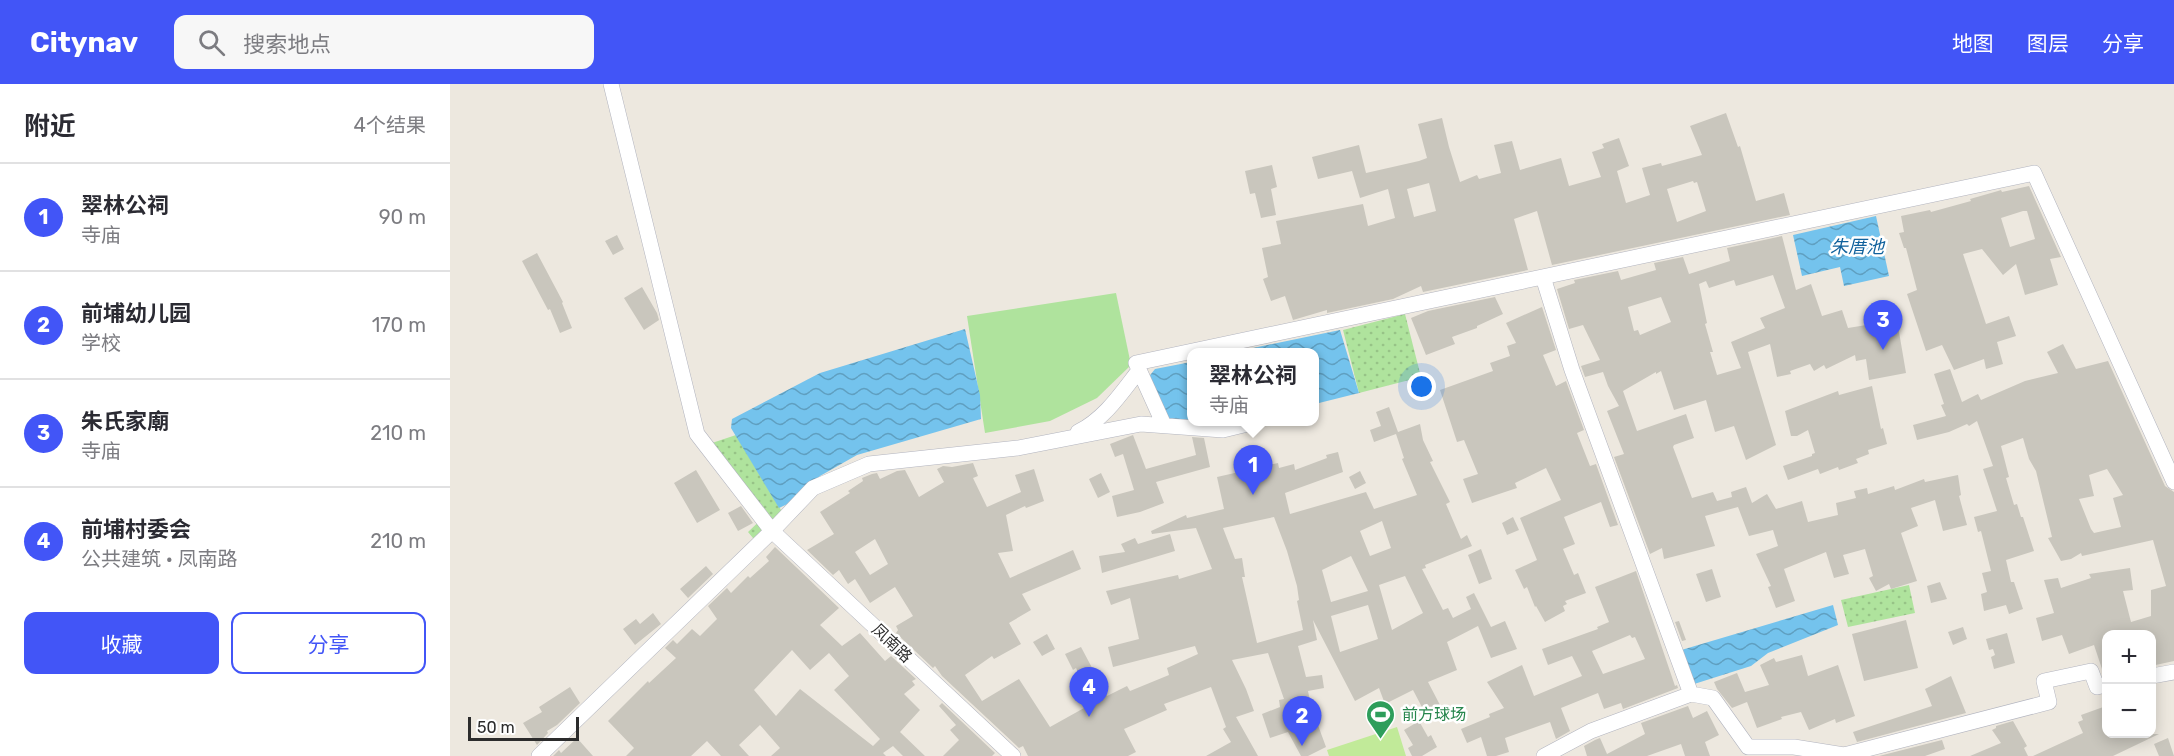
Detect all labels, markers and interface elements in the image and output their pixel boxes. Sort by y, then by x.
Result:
search box [174,15,594,69]
text: Citynav [30,26,138,59]
icon: search [195,26,228,59]
text: 搜索地点 [243,31,331,58]
text: 地图 [1952,31,1994,56]
text: 图层 [2027,31,2069,56]
text: 分享 [2102,31,2144,56]
text: 附近 [24,111,76,142]
text: 4个结果 [354,113,426,137]
text: 翠林公祠 [81,192,169,219]
text: 1 [39,205,48,229]
text: 90 m [379,205,426,229]
text: 寺庙 [81,223,121,247]
water label: 朱厝池 [1830,236,1886,258]
text: 前埔幼儿园 [81,300,191,327]
pin: 3 [1864,300,1902,350]
text: 2 [37,313,50,337]
text: 170 m [372,313,426,337]
text: 学校 [81,331,121,355]
popup [1187,348,1319,426]
text: 翠林公祠 [1209,362,1297,389]
your location [1407,372,1436,401]
text: 寺庙 [1209,393,1249,417]
text: 朱氏家廟 [81,408,169,435]
text: 3 [37,421,50,445]
text: 210 m [370,421,426,445]
text: 寺庙 [81,439,121,463]
pin: 1 [1234,446,1272,495]
text: 前埔村委会 [81,516,191,543]
text: 4 [37,529,50,553]
text: 210 m [370,529,426,553]
text: 公共建筑 · 凤南路 [81,547,237,571]
button: 收藏 [24,612,219,674]
button: 分享 [231,612,426,674]
street label: 凤南路 [868,620,916,666]
map controls [2102,630,2156,738]
button: + [2102,630,2156,684]
pin: 4 [1070,668,1108,717]
button: − [2102,684,2156,738]
pin: 2 [1282,696,1322,746]
sports icon: 前方球场 [1365,698,1397,740]
place label: 前方球场 [1402,705,1466,724]
scale bar [468,714,579,742]
text: 50 m [477,718,515,737]

